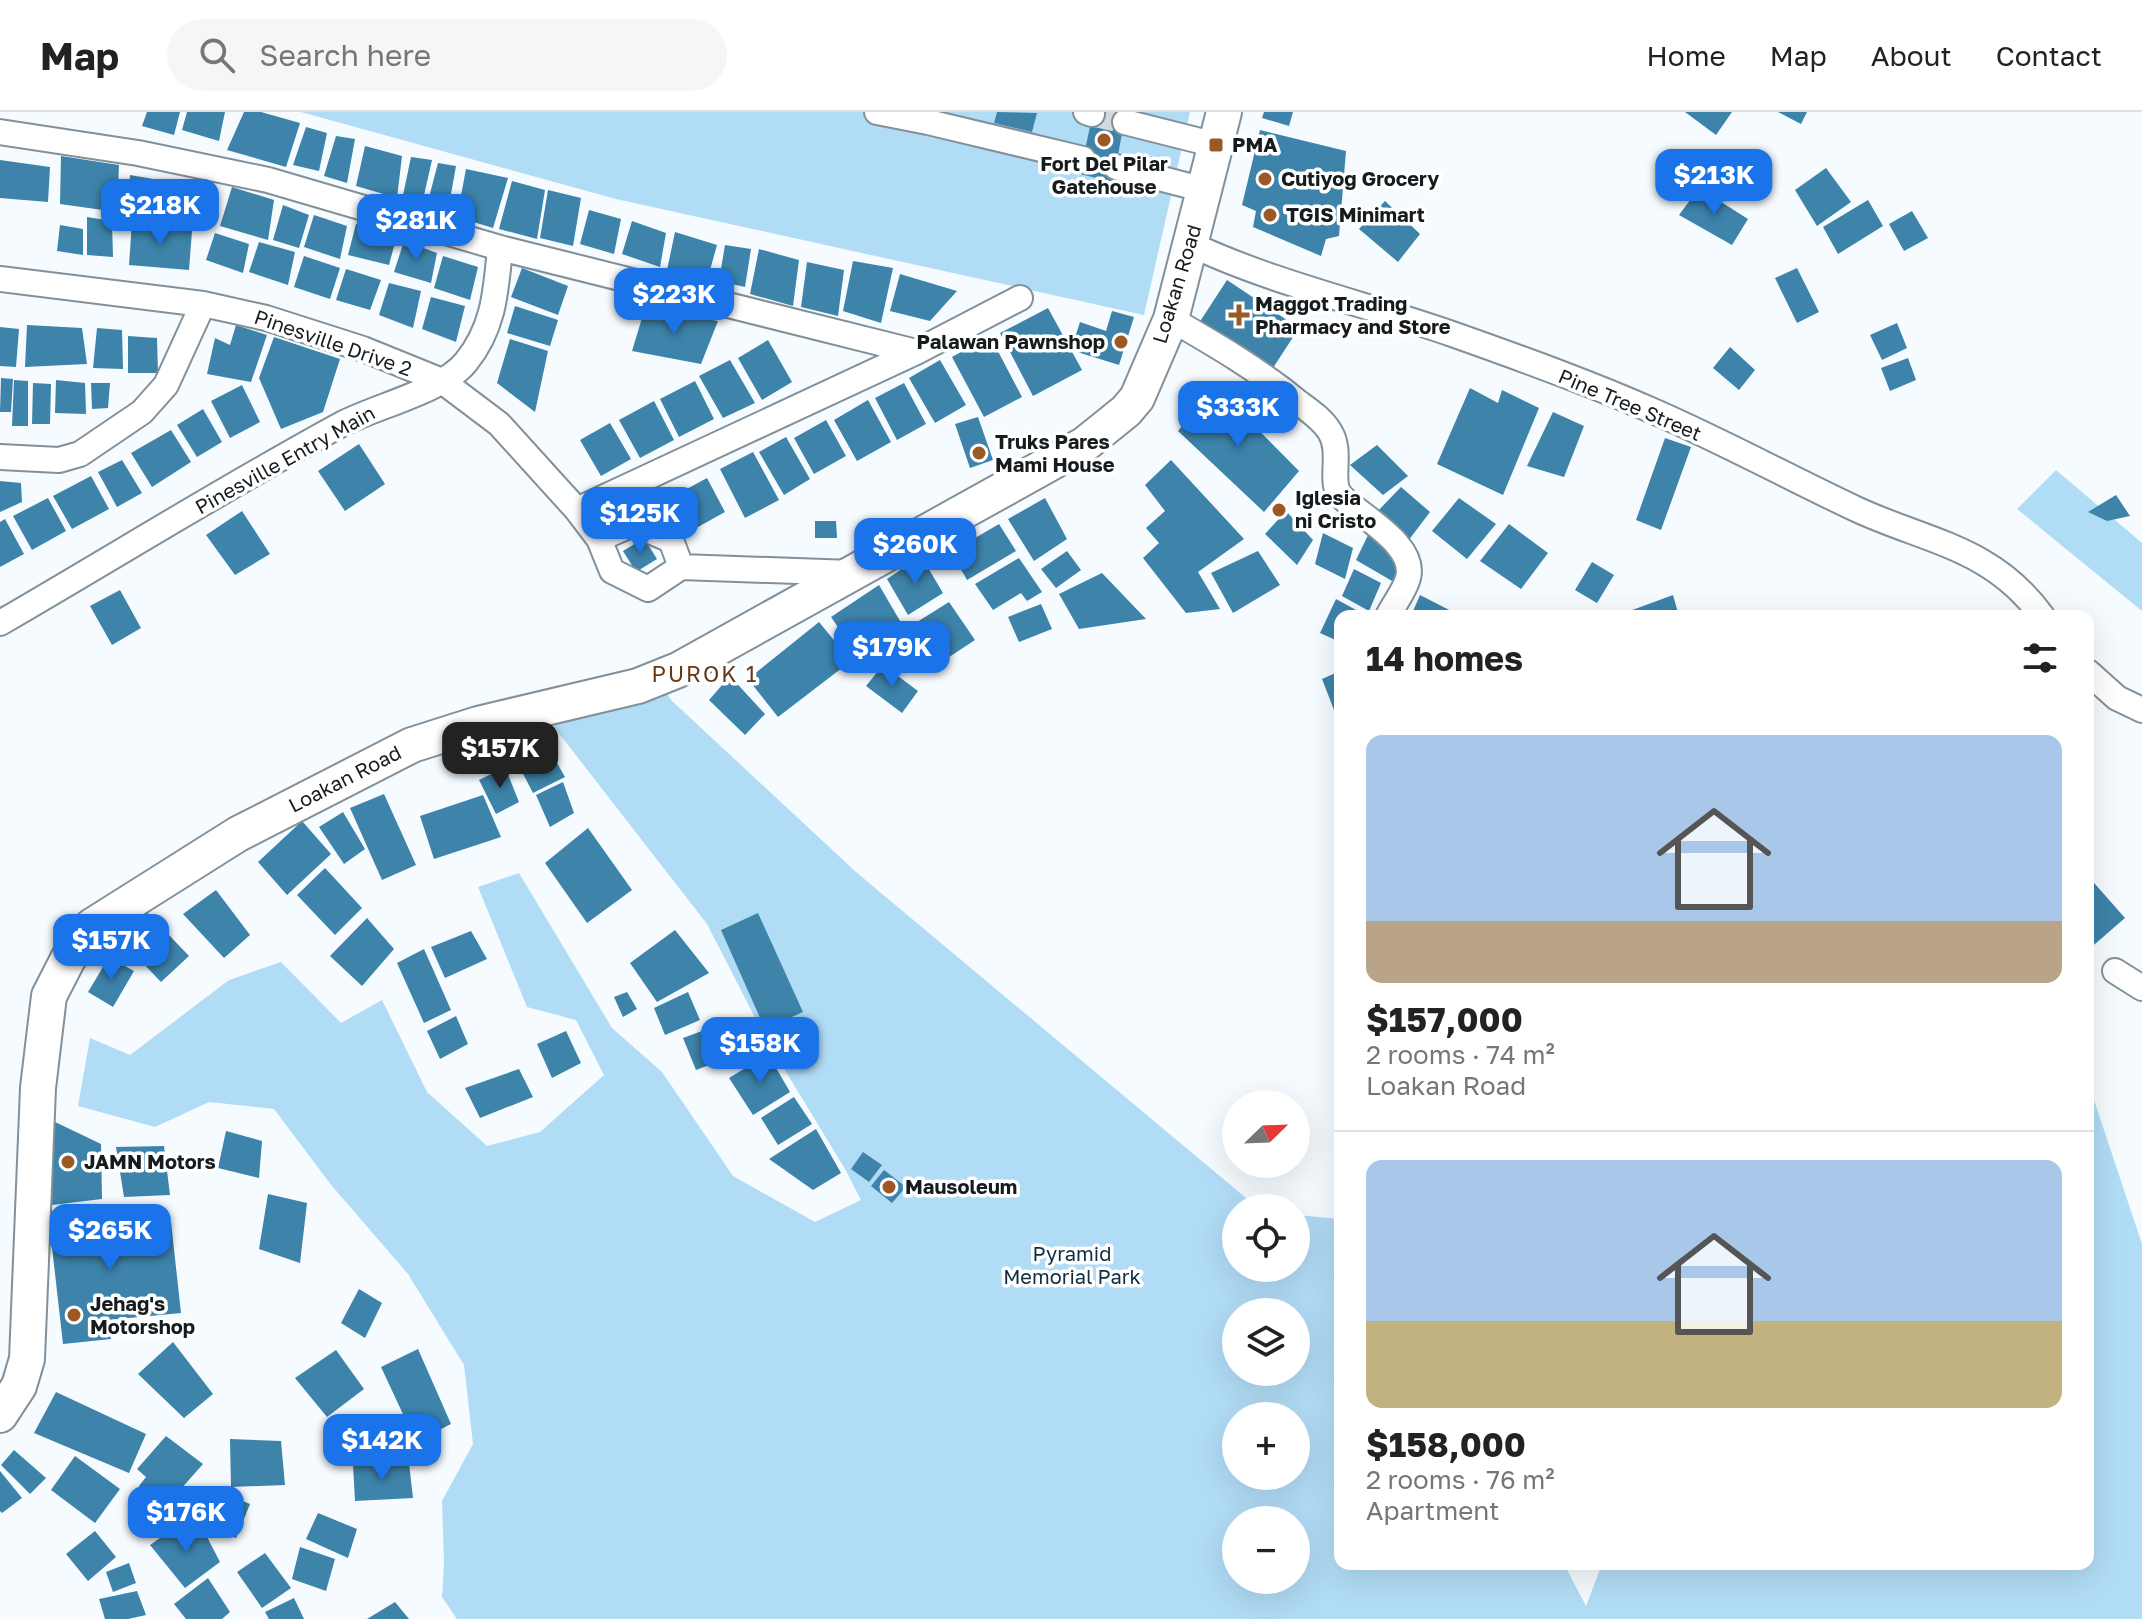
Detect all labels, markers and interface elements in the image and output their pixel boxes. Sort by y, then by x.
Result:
search box [167,19,727,91]
text: Map [40,33,119,78]
icon: search [195,33,239,77]
text: Search here [259,37,431,73]
text: Home [1647,39,1726,72]
text: Map [1770,39,1827,72]
text: About [1871,39,1952,72]
text: Contact [1996,39,2102,72]
marker: Fort Del Pilar Gatehouse [1095,131,1113,149]
place label: PMA [1232,132,1277,156]
marker: PMA [1207,136,1225,154]
pin: $213K [1658,149,1770,217]
place label: Fort Del Pilar Gatehouse [1040,151,1168,198]
text: $213K [1673,159,1755,190]
place label: Cutiyog Grocery [1281,166,1439,190]
marker: Cutiyog Grocery [1256,170,1274,188]
pin: $218K [104,179,216,247]
text: $218K [119,189,201,220]
pin: $281K [360,194,472,262]
place label: TGIS Minimart [1286,202,1425,226]
text: $281K [375,204,457,235]
marker: TGIS Minimart [1261,206,1279,224]
street label: Loakan Road [1147,221,1206,346]
pin: $223K [618,268,730,336]
text: $223K [632,278,716,309]
place label: Maggot Trading Pharmacy and Store [1255,291,1451,338]
street label: Pinesville Drive 2 [251,304,415,380]
marker: Maggot Trading Pharmacy and Store [1230,306,1248,324]
place label: Palawan Pawnshop [917,329,1105,353]
marker: Palawan Pawnshop [1112,333,1130,351]
street label: Pine Tree Street [1555,363,1705,445]
pin: $333K [1182,381,1294,449]
text: $333K [1196,391,1280,422]
street label: Pinesville Entry Main [190,400,379,519]
place label: Truks Pares Mami House [995,429,1115,476]
marker: Truks Pares Mami House [970,444,988,462]
place label: Iglesia ni Cristo [1295,485,1376,532]
pin: $125K [584,487,696,555]
text: $125K [599,497,681,528]
marker: Iglesia ni Cristo [1270,501,1288,519]
pin: $260K [859,518,971,586]
text: $260K [872,528,958,559]
pin: $179K [836,621,948,689]
text: $179K [852,631,932,662]
icon: filters [2018,636,2062,680]
text: 14 homes [1366,638,1523,678]
district label: PUROK 1 [651,660,759,687]
pin: $157K [444,722,556,790]
text: $157K [460,732,540,763]
street label: Loakan Road [284,739,405,817]
icon: home [1642,787,1786,931]
pin: $157K [55,914,167,982]
text: $157K [71,924,151,955]
text: $157,000 [1366,999,1523,1039]
pin: $158K [704,1017,816,1085]
text: $158K [719,1027,801,1058]
text: 2 rooms · 74 m² [1366,1039,1555,1070]
text: Loakan Road [1366,1070,1526,1101]
north arrow [1222,1090,1310,1178]
map controls [1222,1090,1310,1594]
place label: JAMN Motors [84,1149,216,1173]
marker: JAMN Motors [59,1153,77,1171]
place label: Mausoleum [905,1174,1017,1198]
marker: Mausoleum [880,1178,898,1196]
button: locate [1222,1194,1310,1282]
pin: $265K [54,1204,166,1272]
icon: home [1642,1212,1786,1356]
text: $265K [68,1214,152,1245]
park label: Pyramid Memorial Park [1003,1241,1141,1288]
place label: Jehag's Motorshop [90,1291,195,1338]
button: layers [1222,1298,1310,1386]
marker: Jehag's Motorshop [65,1306,83,1324]
button: + [1222,1402,1310,1490]
pin: $142K [326,1414,438,1482]
text: $142K [341,1424,423,1455]
text: $158,000 [1366,1424,1526,1464]
text: 2 rooms · 76 m² [1366,1464,1555,1495]
pin: $176K [130,1486,242,1554]
text: Apartment [1366,1495,1499,1526]
text: $176K [146,1496,226,1527]
button: − [1222,1506,1310,1594]

